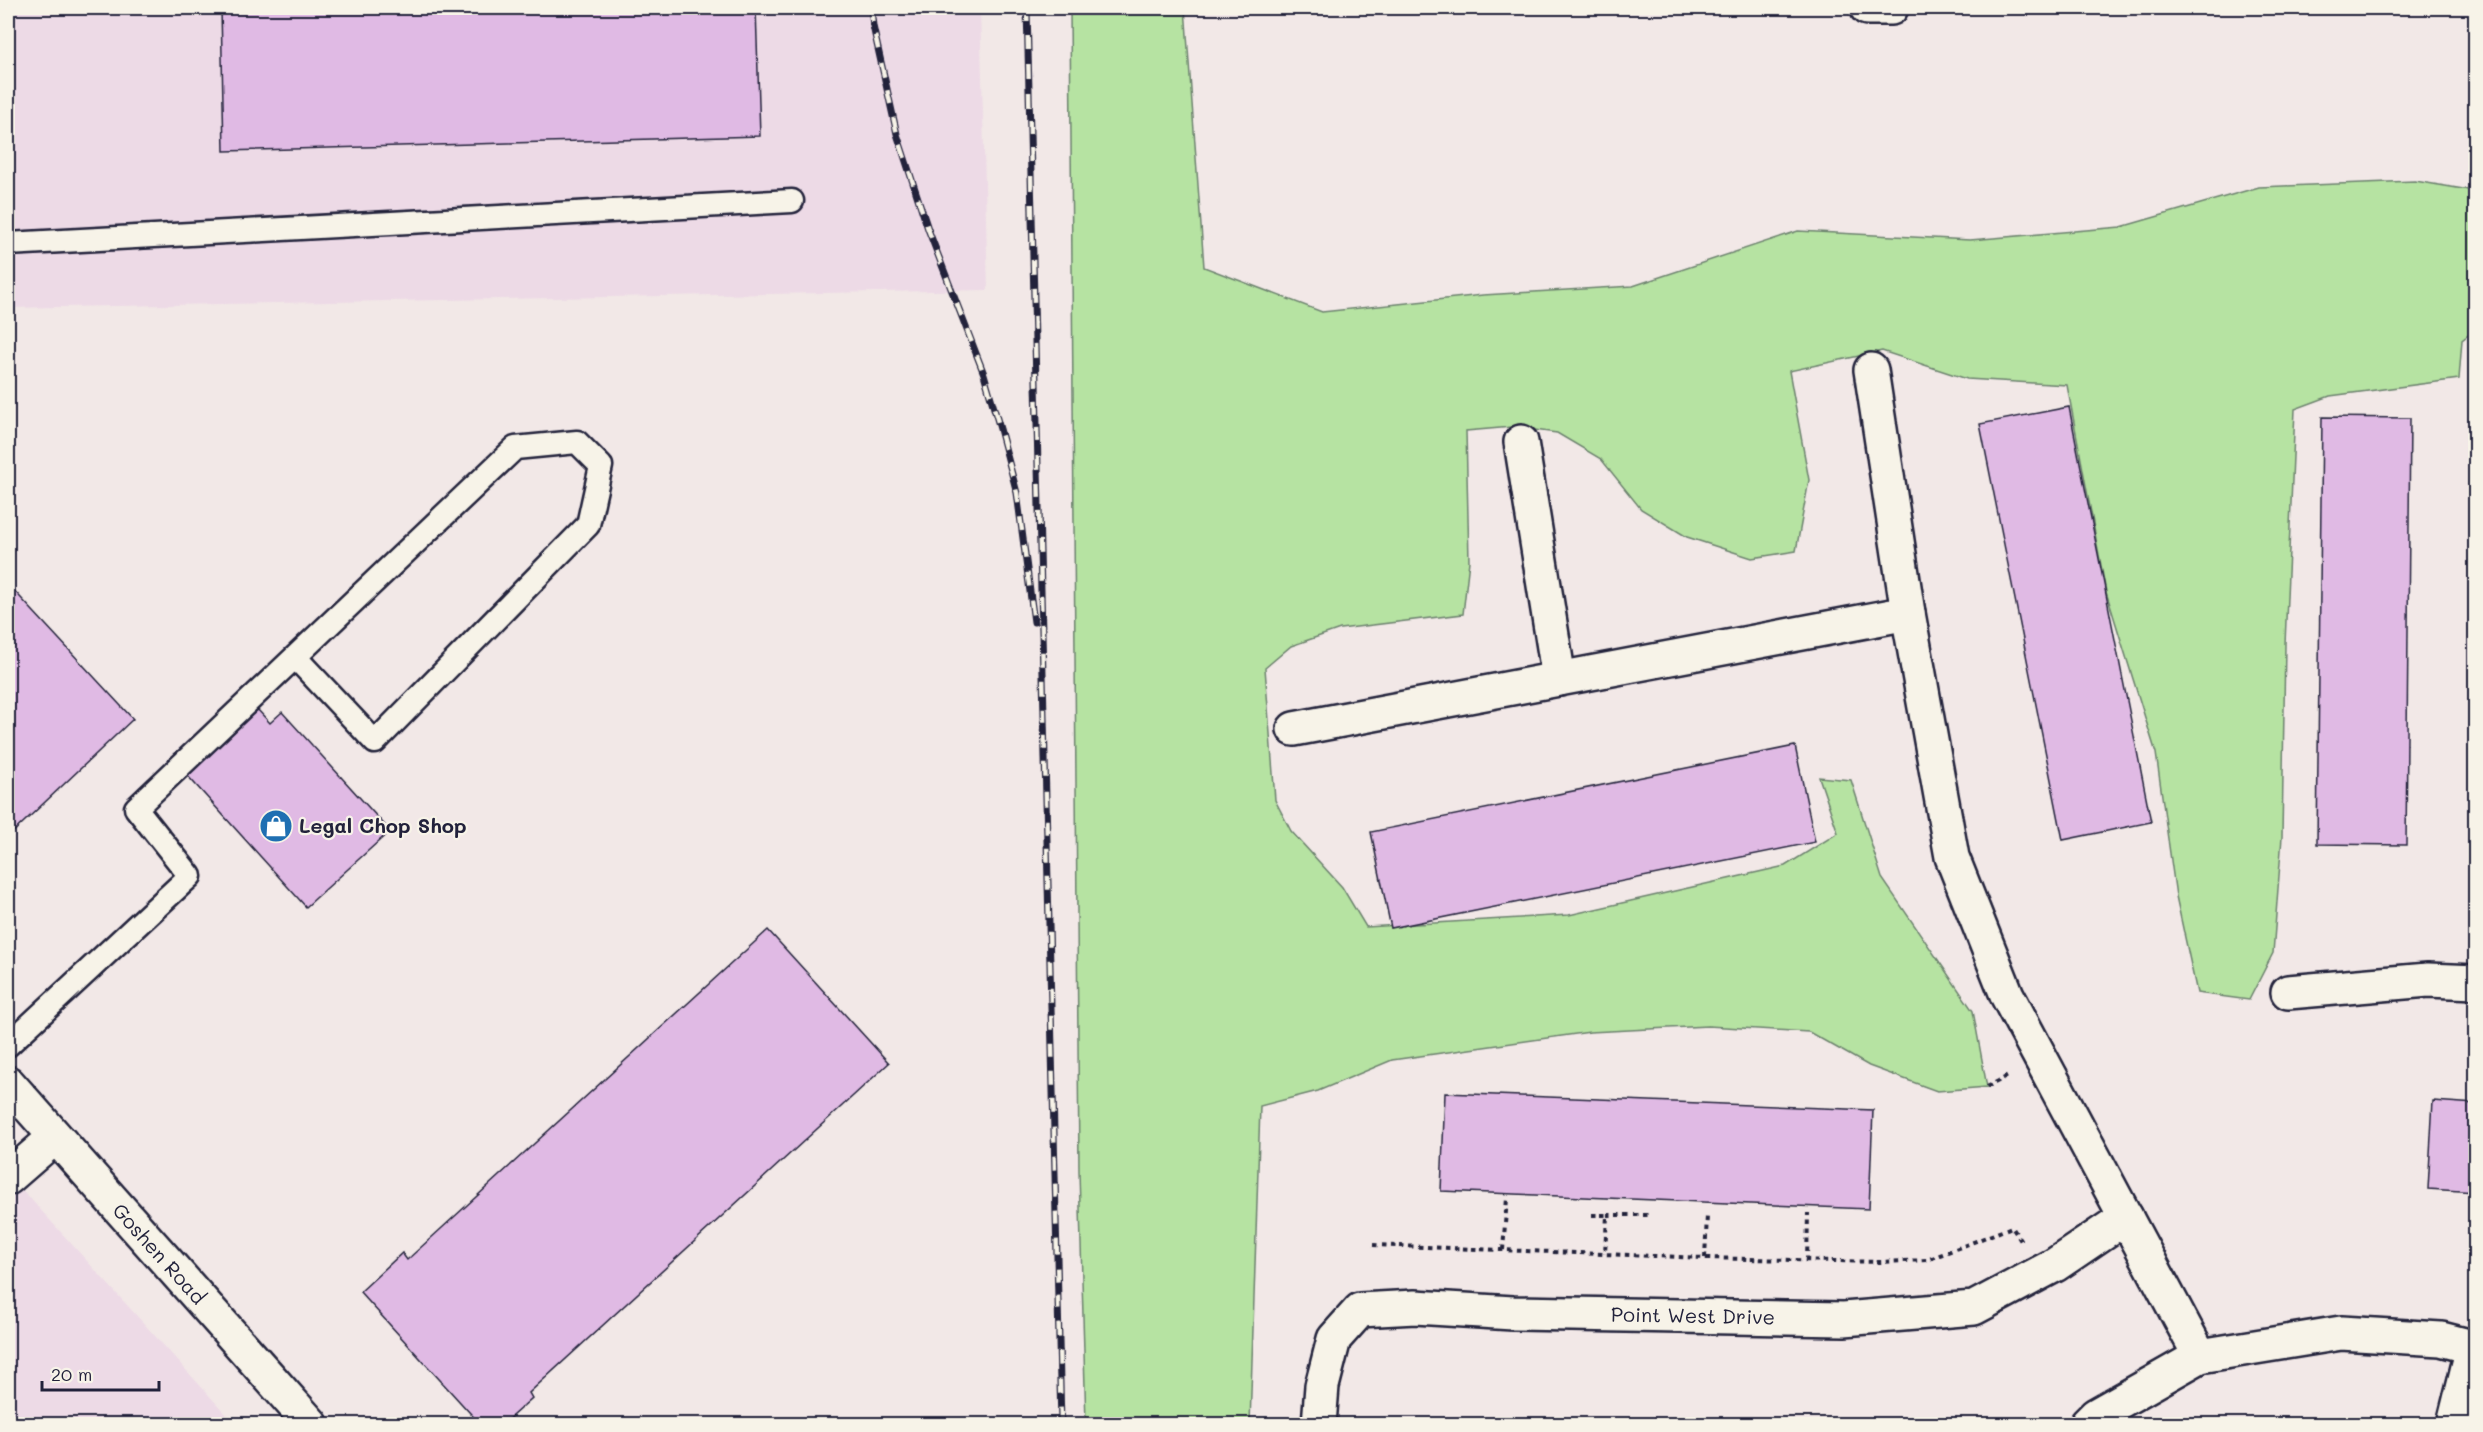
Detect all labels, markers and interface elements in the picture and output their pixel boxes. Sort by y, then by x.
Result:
shop icon: Legal Chop Shop [258,808,294,844]
place label: Legal Chop Shop [299,812,467,838]
street label: Goshen Road [107,1197,212,1309]
street label: Point West Drive [1611,1301,1775,1329]
scale bar [42,1354,159,1392]
text: 20 m [51,1362,92,1386]

